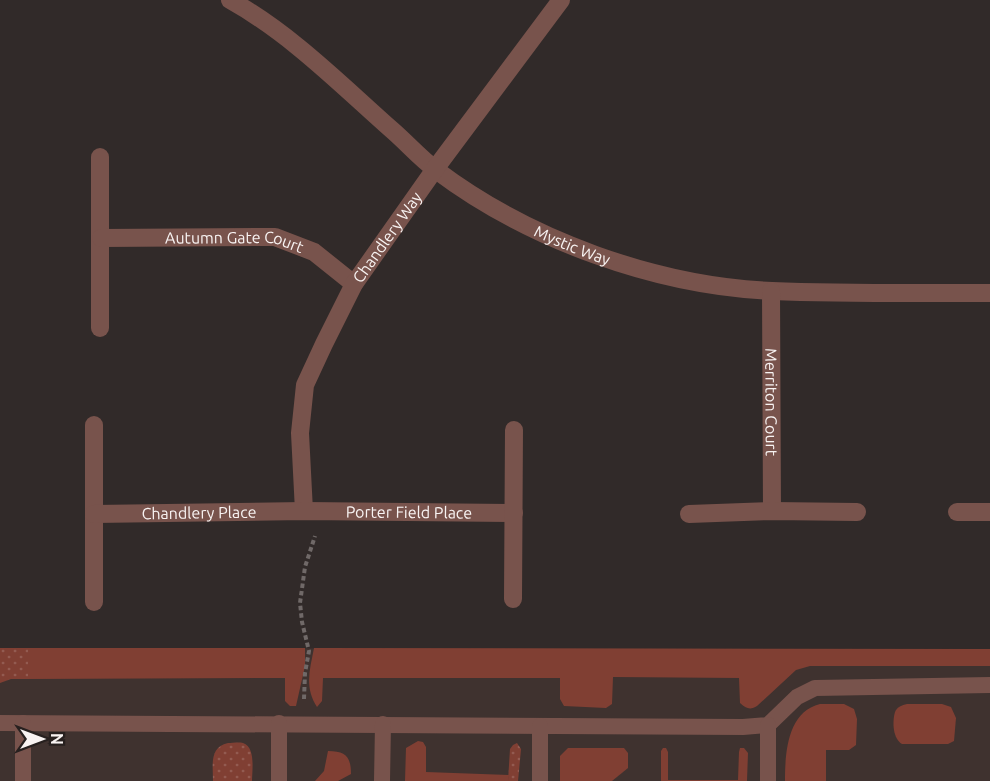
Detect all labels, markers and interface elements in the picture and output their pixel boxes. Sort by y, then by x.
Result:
street label: Chandlery Way [349,188,425,286]
street label: Mystic Way [532,222,613,269]
street label: Autumn Gate Court [165,228,307,256]
street label: Merriton Court [762,348,781,457]
street label: Porter Field Place [346,502,472,522]
street label: Chandlery Place [141,503,257,522]
north arrow [12,709,72,769]
text: N [48,733,66,745]

